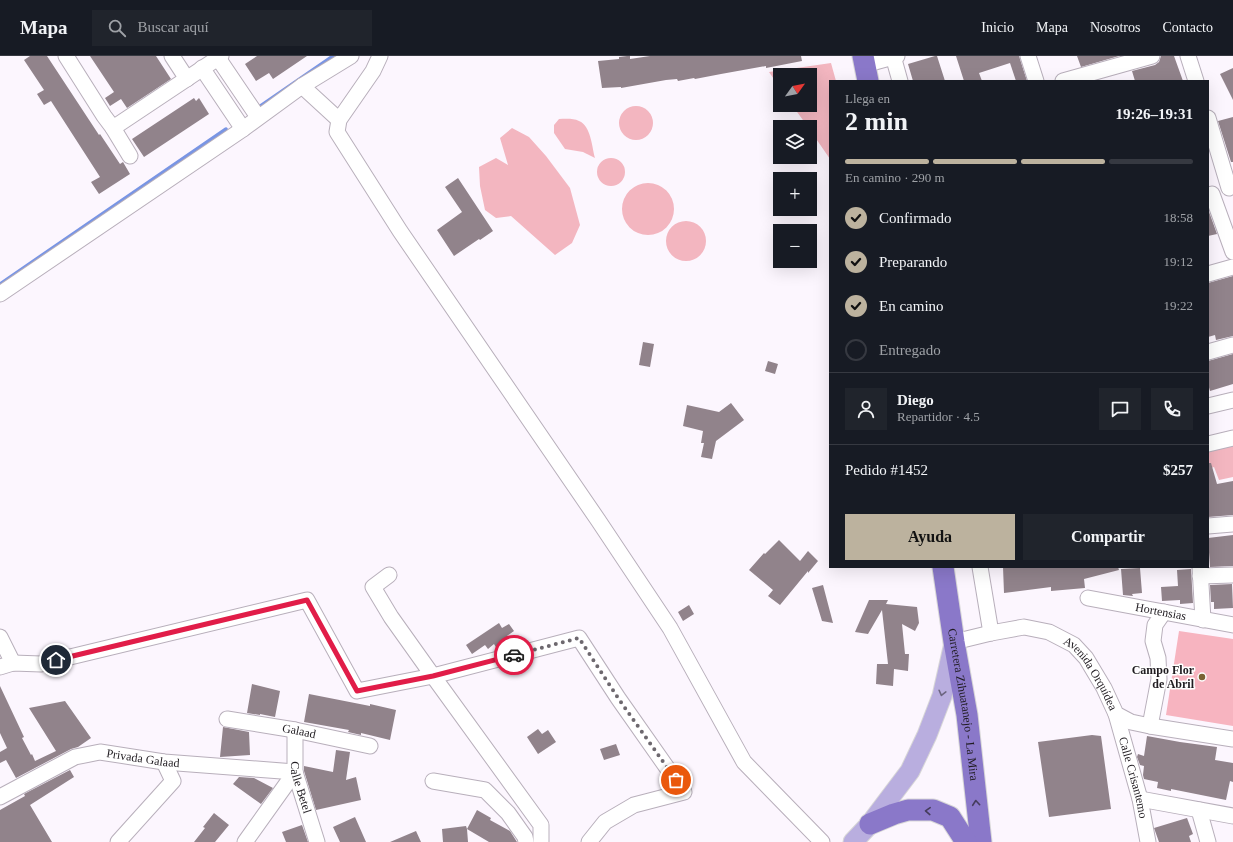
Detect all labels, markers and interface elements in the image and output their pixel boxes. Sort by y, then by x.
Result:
search box [92,10,372,46]
text: Mapa [20,17,68,38]
icon: search [106,17,128,39]
text: Buscar aquí [138,19,209,35]
text: Inicio [981,20,1014,35]
text: Mapa [1036,20,1068,35]
text: Nosotros [1090,20,1140,35]
text: Contacto [1162,20,1213,35]
north arrow [773,68,817,112]
map controls [773,68,817,268]
text: Llega en [845,91,890,106]
text: 19:26–19:31 [1116,106,1193,122]
text: 2 min [845,107,908,136]
button: layers [773,120,817,164]
text: En camino · 290 m [845,170,945,185]
button: + [773,172,817,216]
icon: check [845,207,867,229]
text: Confirmado [879,210,952,226]
text: 18:58 [1163,210,1193,225]
button: − [773,224,817,268]
icon: check [845,251,867,273]
text: Preparando [879,254,947,270]
text: 19:12 [1163,254,1193,269]
icon: check [845,295,867,317]
text: En camino [879,298,944,314]
text: 19:22 [1163,298,1193,313]
text: Entregado [879,342,941,358]
button: person [845,388,887,430]
button: chat [1099,388,1141,430]
button: phone [1151,388,1193,430]
text: Diego [897,392,934,408]
text: Repartidor · 4.5 [897,409,980,424]
text: Pedido #1452 [845,462,928,478]
text: $257 [1163,462,1193,478]
button: Ayuda [845,514,1015,560]
button: Compartir [1023,514,1193,560]
street label: Hortensias [1134,600,1188,623]
street label: Carretera Zihuatanejo - La Mira [945,627,981,782]
street label: Avenida Orquídea [1061,634,1121,713]
courier [494,635,534,675]
pin [39,643,73,677]
icon: car [503,644,525,666]
icon: home [45,649,67,671]
place label: Campo Flor de Abril [1132,663,1195,691]
marker: Campo Flor de Abril [1197,672,1207,682]
one-way arrow [938,690,947,697]
street label: Galaad [281,721,317,741]
street label: Calle Crisantemo [1116,735,1150,819]
street label: Privada Galaad [106,746,180,770]
street label: Calle Betel [288,761,315,816]
pin [659,763,693,797]
icon: bag [665,769,687,791]
one-way arrow [972,800,981,806]
one-way arrow [925,806,931,815]

